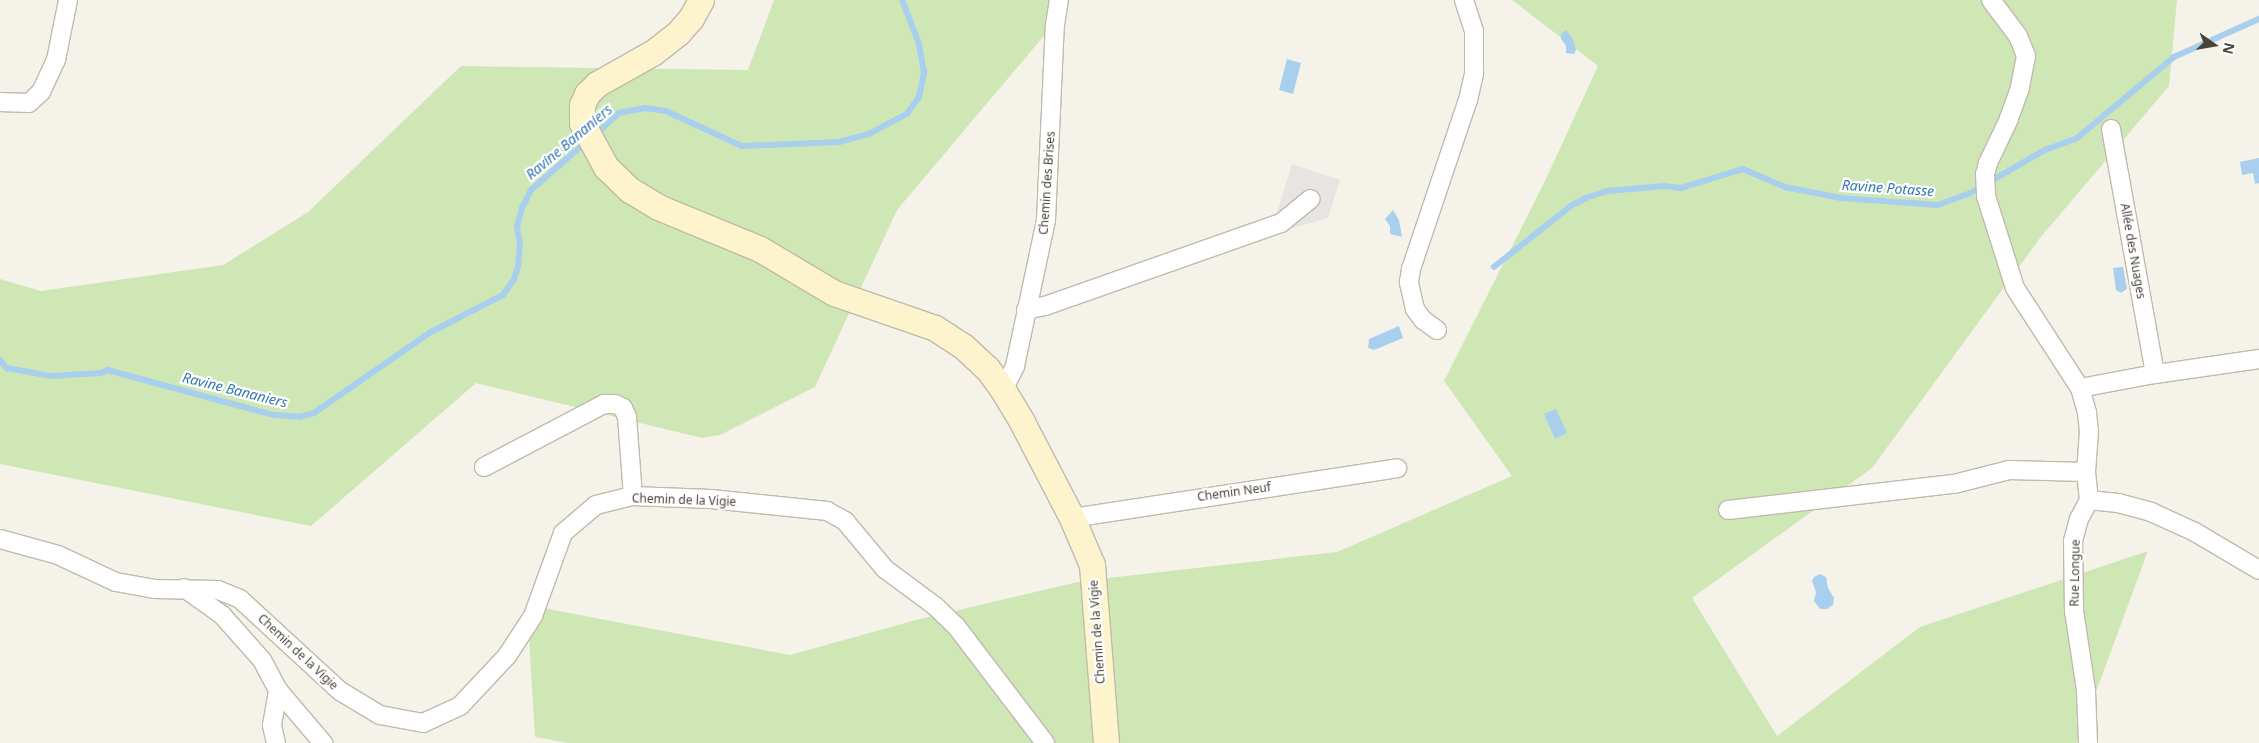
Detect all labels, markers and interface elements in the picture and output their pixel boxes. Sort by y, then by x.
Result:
north arrow [2189,20,2239,70]
text: N [2219,41,2240,56]
water label: Ravine Bananiers [522,101,616,183]
street label: Chemin des Brises [1036,131,1058,235]
water label: Ravine Potasse [1841,176,1935,200]
street label: Allée des Nuages [2118,202,2148,300]
water label: Ravine Bananiers [181,369,289,411]
street label: Chemin Neuf [1196,480,1272,504]
street label: Chemin de la Vigie [632,491,736,509]
street label: Rue Longue [2067,539,2083,607]
street label: Chemin de la Vigie [1086,579,1108,685]
street label: Chemin de la Vigie [255,611,341,693]

